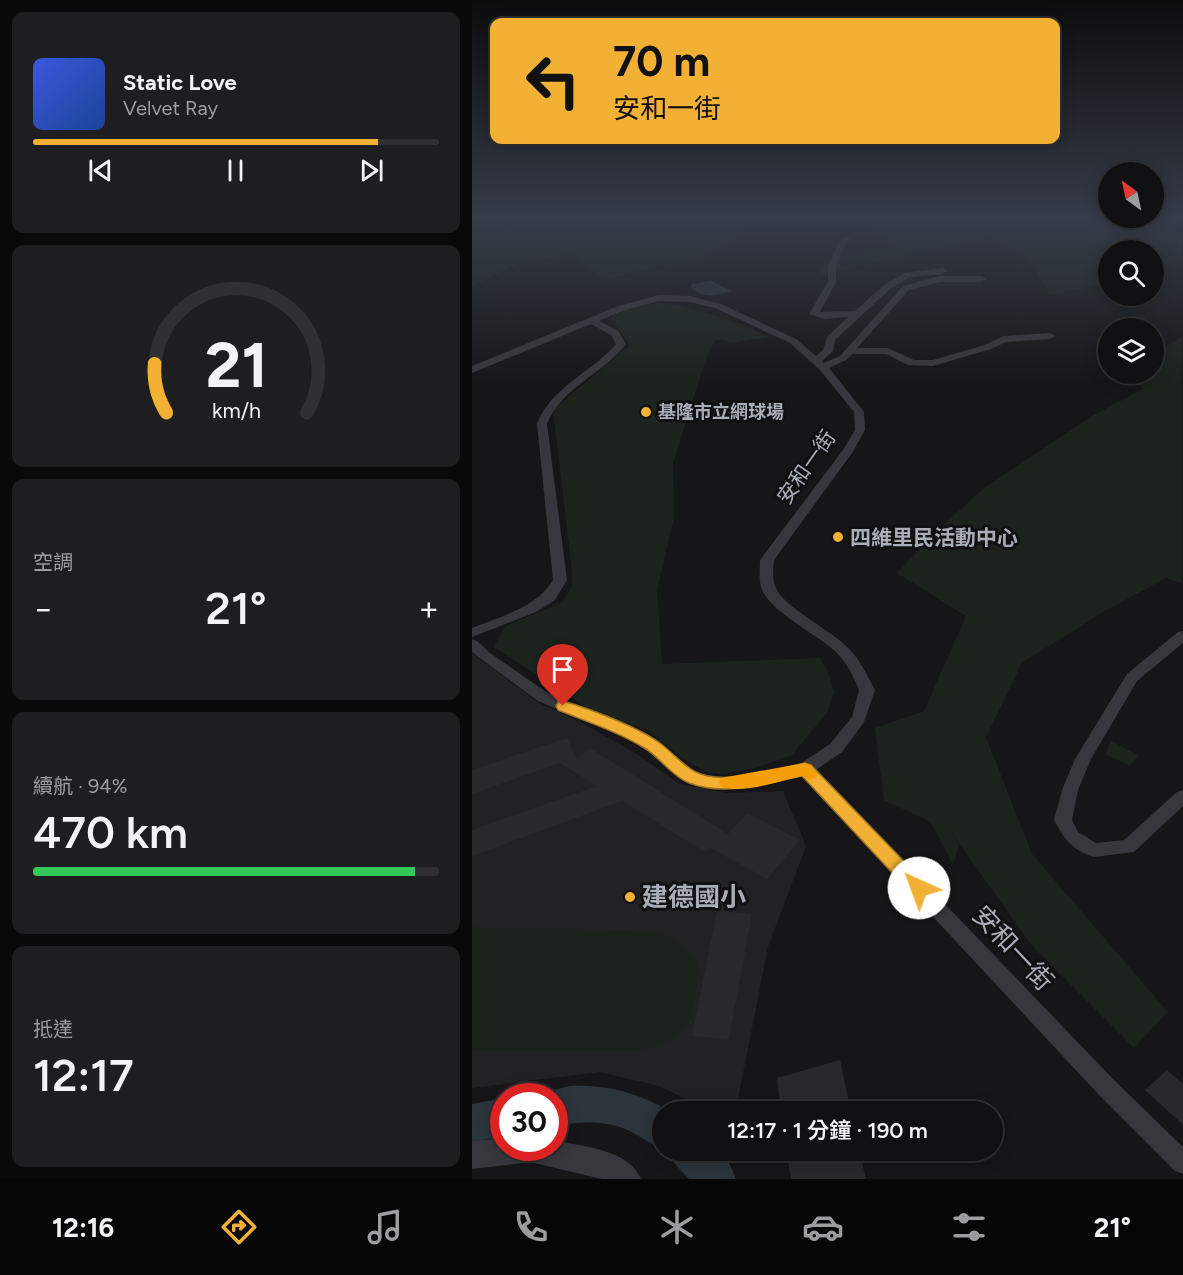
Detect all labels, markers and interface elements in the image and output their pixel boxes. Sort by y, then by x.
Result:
text: 70 m [613,36,710,87]
icon: left [514,42,592,120]
text: Static Love [123,69,237,96]
text: 安和一街 [613,92,721,125]
text: Velvet Ray [123,96,218,120]
icon: previous [84,154,117,187]
icon: pause [219,154,252,187]
icon: next [355,154,388,187]
north arrow [1098,162,1164,228]
map controls [1098,162,1164,384]
button: search [1098,240,1164,306]
button: layers [1098,318,1164,384]
text: 21 [205,328,267,403]
text: km/h [212,399,260,424]
place label: 基隆市立網球場 [658,401,784,423]
marker: 基隆市立網球場 [639,405,653,419]
street label: 安和一街 [772,425,840,509]
place label: 四維里民活動中心 [850,525,1018,550]
marker: 四維里民活動中心 [831,530,845,544]
text: 空調 [33,550,73,574]
text: 21° [205,581,267,635]
text: − [33,589,54,628]
text: + [418,589,439,628]
pin [537,644,588,706]
icon: arrive [546,653,579,686]
text: 續航 · 94% [33,774,127,798]
text: 470 km [33,805,188,859]
position arrow [887,856,951,920]
place label: 建德國小 [642,881,746,913]
marker: 建德國小 [623,890,637,904]
street label: 安和一街 [966,899,1060,997]
text: 抵達 [33,1017,73,1041]
text: 12:17 [33,1048,134,1102]
speed limit sign: 30 [490,1083,568,1161]
text: 12:17 · 1 分鐘 · 190 m [727,1117,928,1144]
icon: directions [218,1206,260,1248]
icon: music [364,1206,406,1248]
icon: phone [510,1206,552,1248]
icon: climate [656,1206,698,1248]
icon: car [802,1206,844,1248]
icon: filters [948,1206,990,1248]
text: 12:16 [52,1211,114,1244]
text: 21° [1094,1211,1131,1244]

